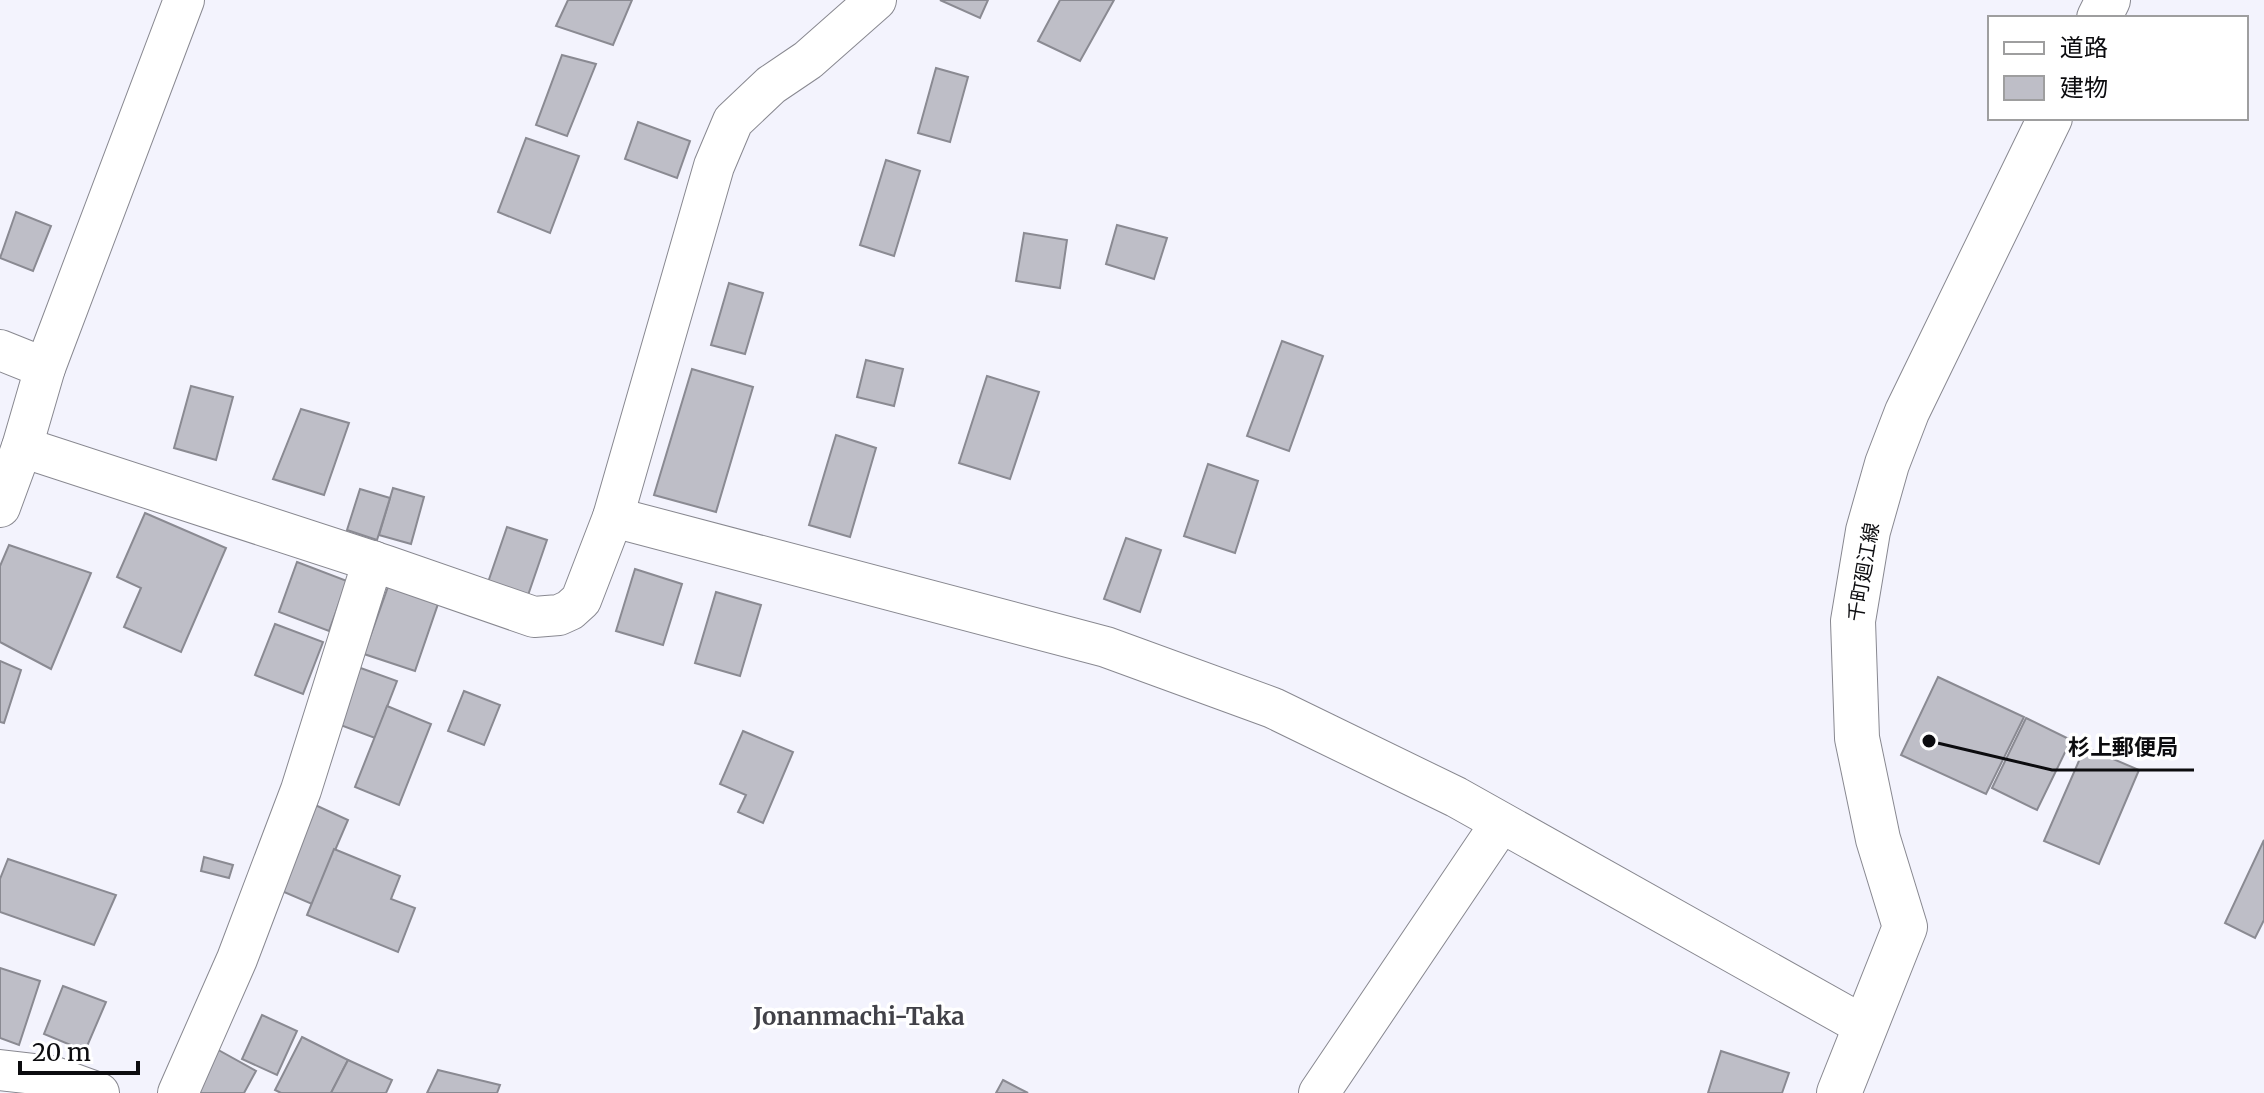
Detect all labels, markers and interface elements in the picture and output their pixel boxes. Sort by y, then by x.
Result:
legend [1988,16,2248,120]
text: 道路 [2060,32,2108,63]
text: 建物 [2060,72,2108,103]
street label: 千町廻江線 [1842,521,1884,623]
callout: 杉上郵便局 [2052,724,2194,770]
text: 杉上郵便局 [2068,733,2178,761]
district label: Jonanmachi-Taka [752,1001,965,1032]
scale bar [20,1025,138,1075]
text: 20 m [32,1037,91,1068]

